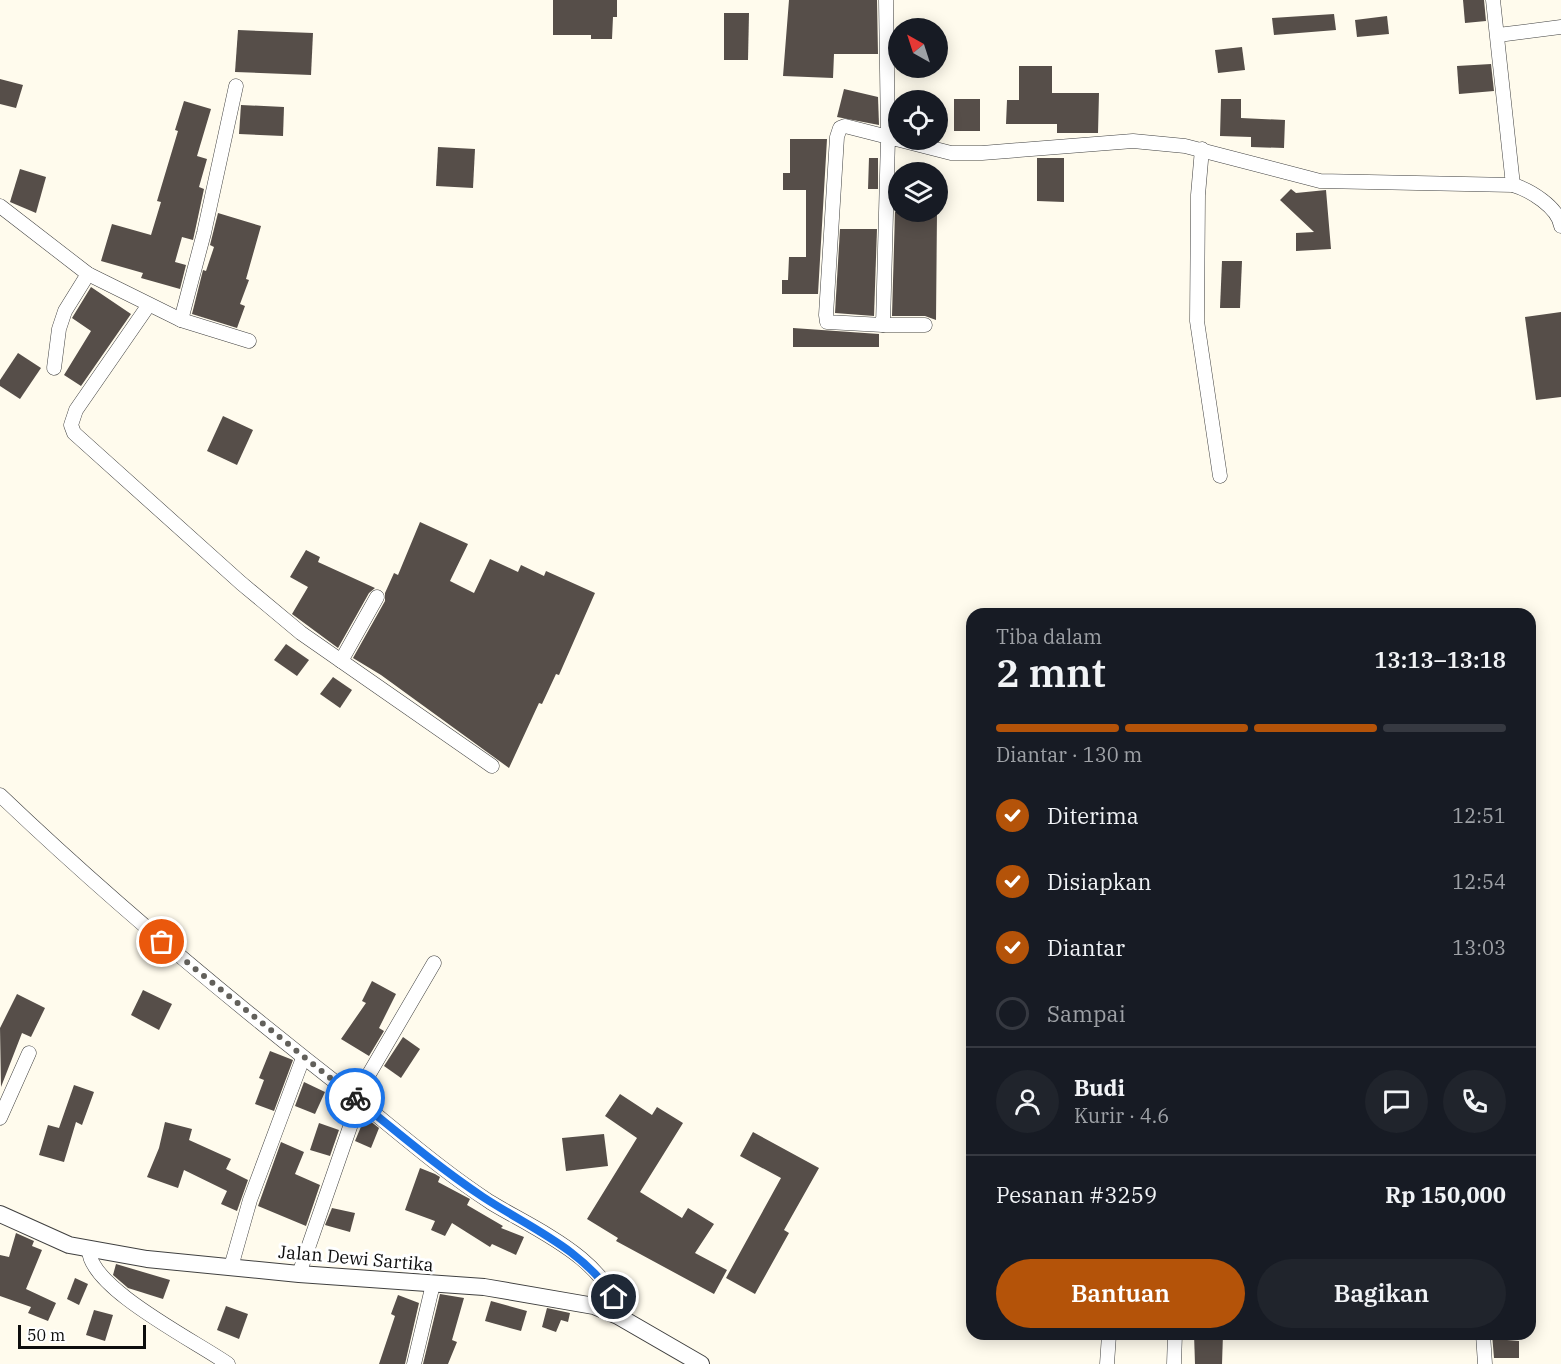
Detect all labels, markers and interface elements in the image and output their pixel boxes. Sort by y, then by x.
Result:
north arrow [888,18,948,78]
map controls [888,18,948,222]
button: locate [888,90,948,150]
button: layers [888,162,948,222]
text: Tiba dalam [996,623,1102,650]
text: 13:13–13:18 [1374,645,1506,674]
text: 2 mnt [996,647,1106,698]
text: Diantar · 130 m [996,741,1142,768]
icon: check [996,799,1029,832]
text: Diterima [1047,801,1139,830]
text: 12:51 [1452,802,1506,829]
icon: check [996,865,1029,898]
text: Disiapkan [1047,867,1152,896]
text: 12:54 [1452,868,1506,895]
pin [136,916,187,967]
icon: bag [145,925,178,958]
icon: check [996,931,1029,964]
text: Diantar [1047,933,1125,962]
text: 13:03 [1452,934,1506,961]
text: Sampai [1047,999,1126,1028]
courier [325,1068,385,1128]
button: person [996,1070,1059,1133]
button: chat [1365,1070,1428,1133]
button: phone [1443,1070,1506,1133]
text: Budi [1074,1073,1125,1102]
icon: bike [339,1082,372,1115]
text: Kurir · 4.6 [1074,1102,1169,1129]
text: Pesanan #3259 [996,1180,1157,1209]
text: Rp 150,000 [1385,1180,1506,1209]
street label: Jalan Dewi Sartika [277,1240,435,1276]
button: Bantuan [996,1259,1245,1328]
button: Bagikan [1257,1259,1506,1328]
pin [588,1271,639,1322]
icon: home [597,1280,630,1313]
scale bar [18,1322,146,1350]
text: 50 m [27,1325,65,1345]

